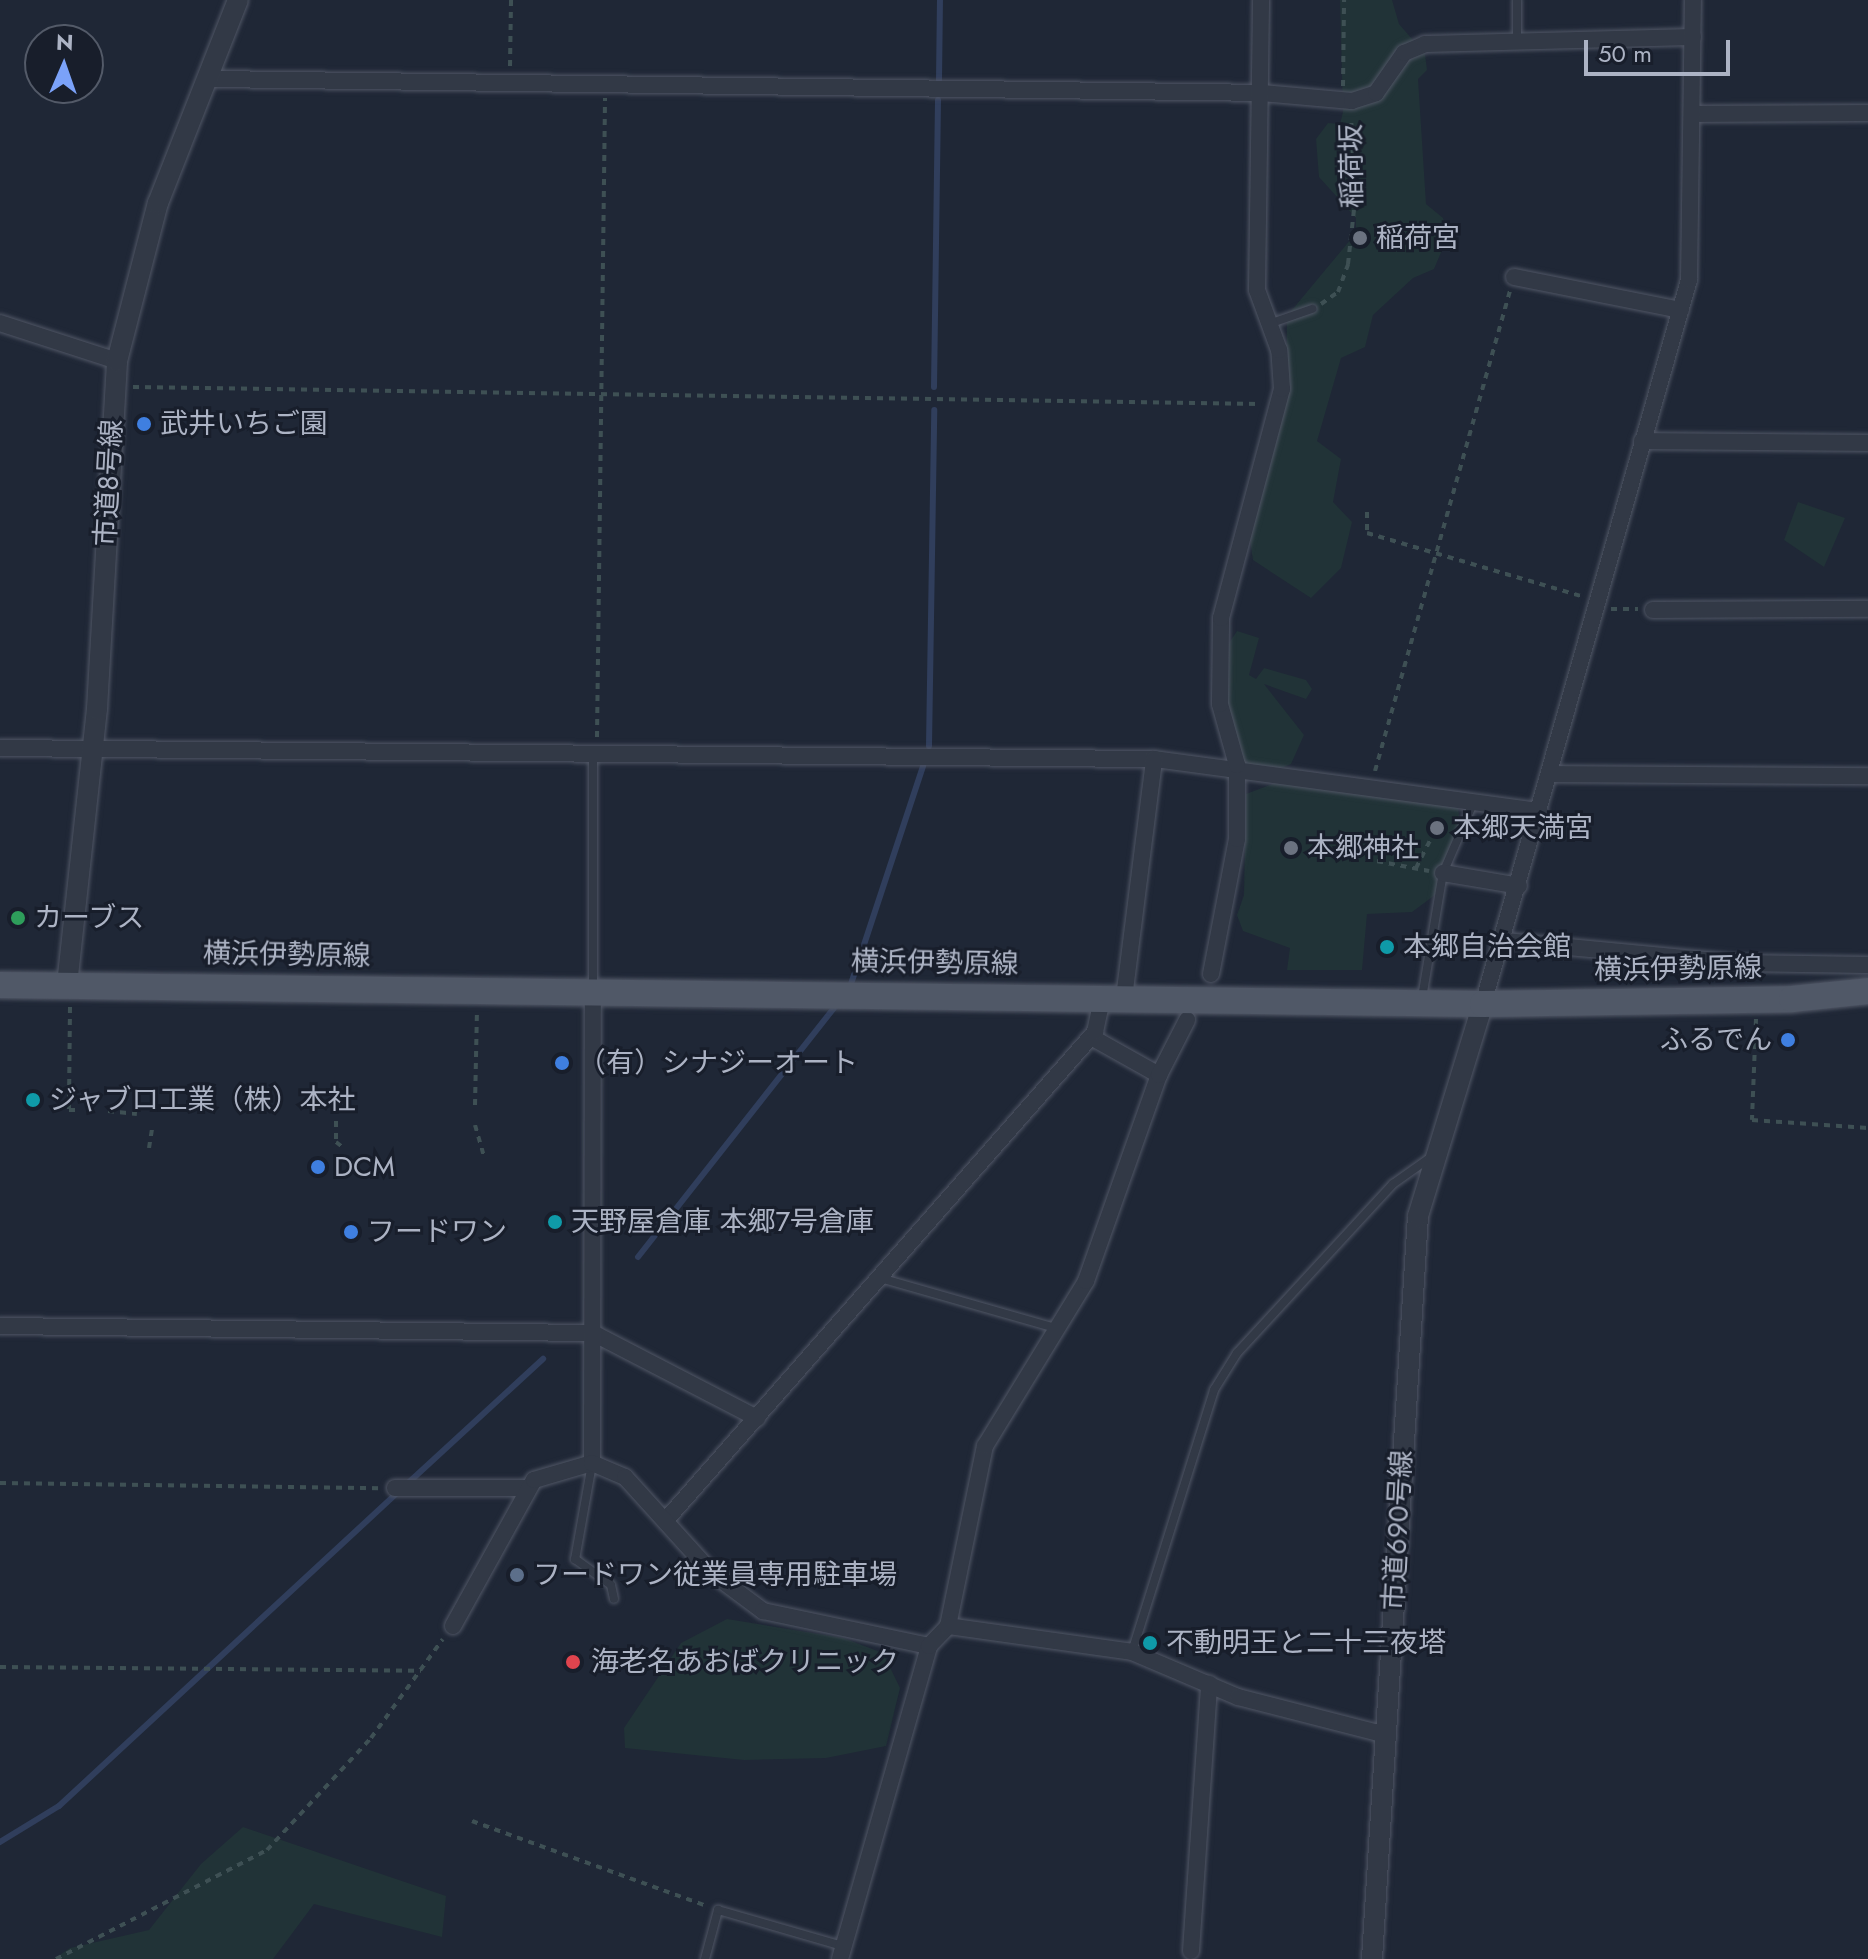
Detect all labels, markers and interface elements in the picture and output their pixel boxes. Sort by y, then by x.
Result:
north arrow [24,24,104,104]
scale bar [1588,24,1734,74]
text: N [55,26,74,58]
text: 50 m [1598,36,1652,71]
street label: 稲荷坂 [1334,124,1370,208]
place label: 稲荷宮 [1376,221,1460,255]
marker: 稲荷宮 [1351,229,1369,247]
place label: 武井いちご園 [160,407,328,441]
marker: 武井いちご園 [135,415,153,433]
street label: 市道8号線 [89,419,129,547]
place label: 本郷天満宮 [1453,811,1593,845]
marker: 本郷天満宮 [1428,819,1446,837]
place label: 本郷神社 [1307,831,1419,865]
marker: 本郷神社 [1282,839,1300,857]
place label: カーブス [34,901,146,935]
marker: カーブス [9,909,27,927]
place label: 本郷自治会館 [1403,930,1571,964]
street label: 横浜伊勢原線 [203,937,371,973]
marker: 本郷自治会館 [1378,938,1396,956]
street label: 横浜伊勢原線 [851,945,1019,981]
street label: 横浜伊勢原線 [1594,951,1762,987]
place label: ふるでん [1660,1023,1772,1057]
marker: ふるでん [1779,1031,1797,1049]
place label: （有）シナジーオート [578,1046,858,1080]
marker: （有）シナジーオート [553,1054,571,1072]
place label: ジャブロ工業（株）本社 [49,1083,357,1117]
marker: ジャブロ工業（株）本社 [24,1091,42,1109]
place label: DCM [334,1150,395,1184]
marker: DCM [309,1158,327,1176]
place label: 天野屋倉庫 本郷7号倉庫 [571,1205,874,1239]
marker: 天野屋倉庫 本郷7号倉庫 [546,1213,564,1231]
place label: フードワン [367,1215,507,1249]
marker: フードワン [342,1223,360,1241]
street label: 市道690号線 [1377,1449,1419,1611]
place label: フードワン従業員専用駐車場 [533,1558,897,1592]
marker: フードワン従業員専用駐車場 [508,1566,526,1584]
place label: 不動明王と二十三夜塔 [1166,1626,1446,1660]
marker: 不動明王と二十三夜塔 [1141,1634,1159,1652]
place label: 海老名あおばクリニック [591,1645,899,1679]
marker: 海老名あおばクリニック [562,1651,584,1673]

